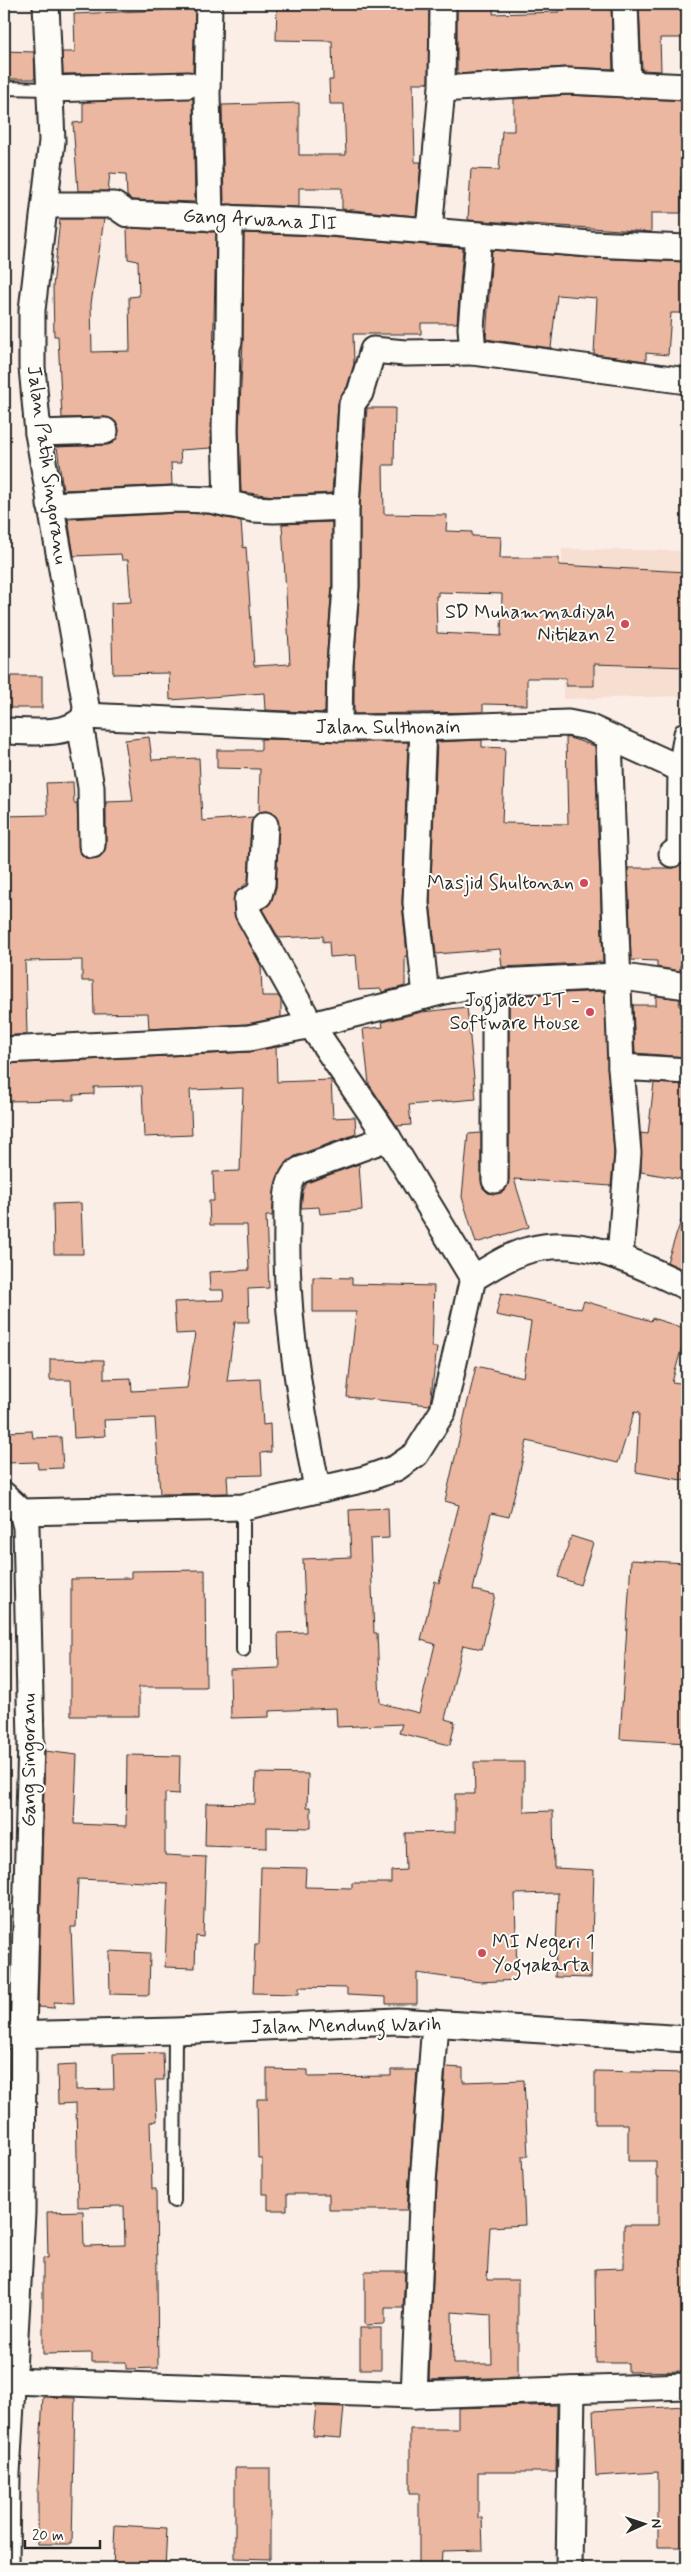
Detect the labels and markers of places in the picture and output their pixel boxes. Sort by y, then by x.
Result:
place label: SD Muhammadiyah Nitikan 2 [445,599,615,649]
marker: SD Muhammadiyah Nitikan 2 [619,618,631,630]
place label: Masjid Shultonan [427,870,574,897]
marker: Masjid Shultonan [578,877,590,889]
place label: Jogjadev IT - Software House [450,987,580,1037]
marker: Jogjadev IT - Software House [584,1006,596,1018]
place label: MI Negeri 1 Yogyakarta [492,1929,595,1981]
marker: MI Negeri 1 Yogyakarta [476,1947,488,1959]

